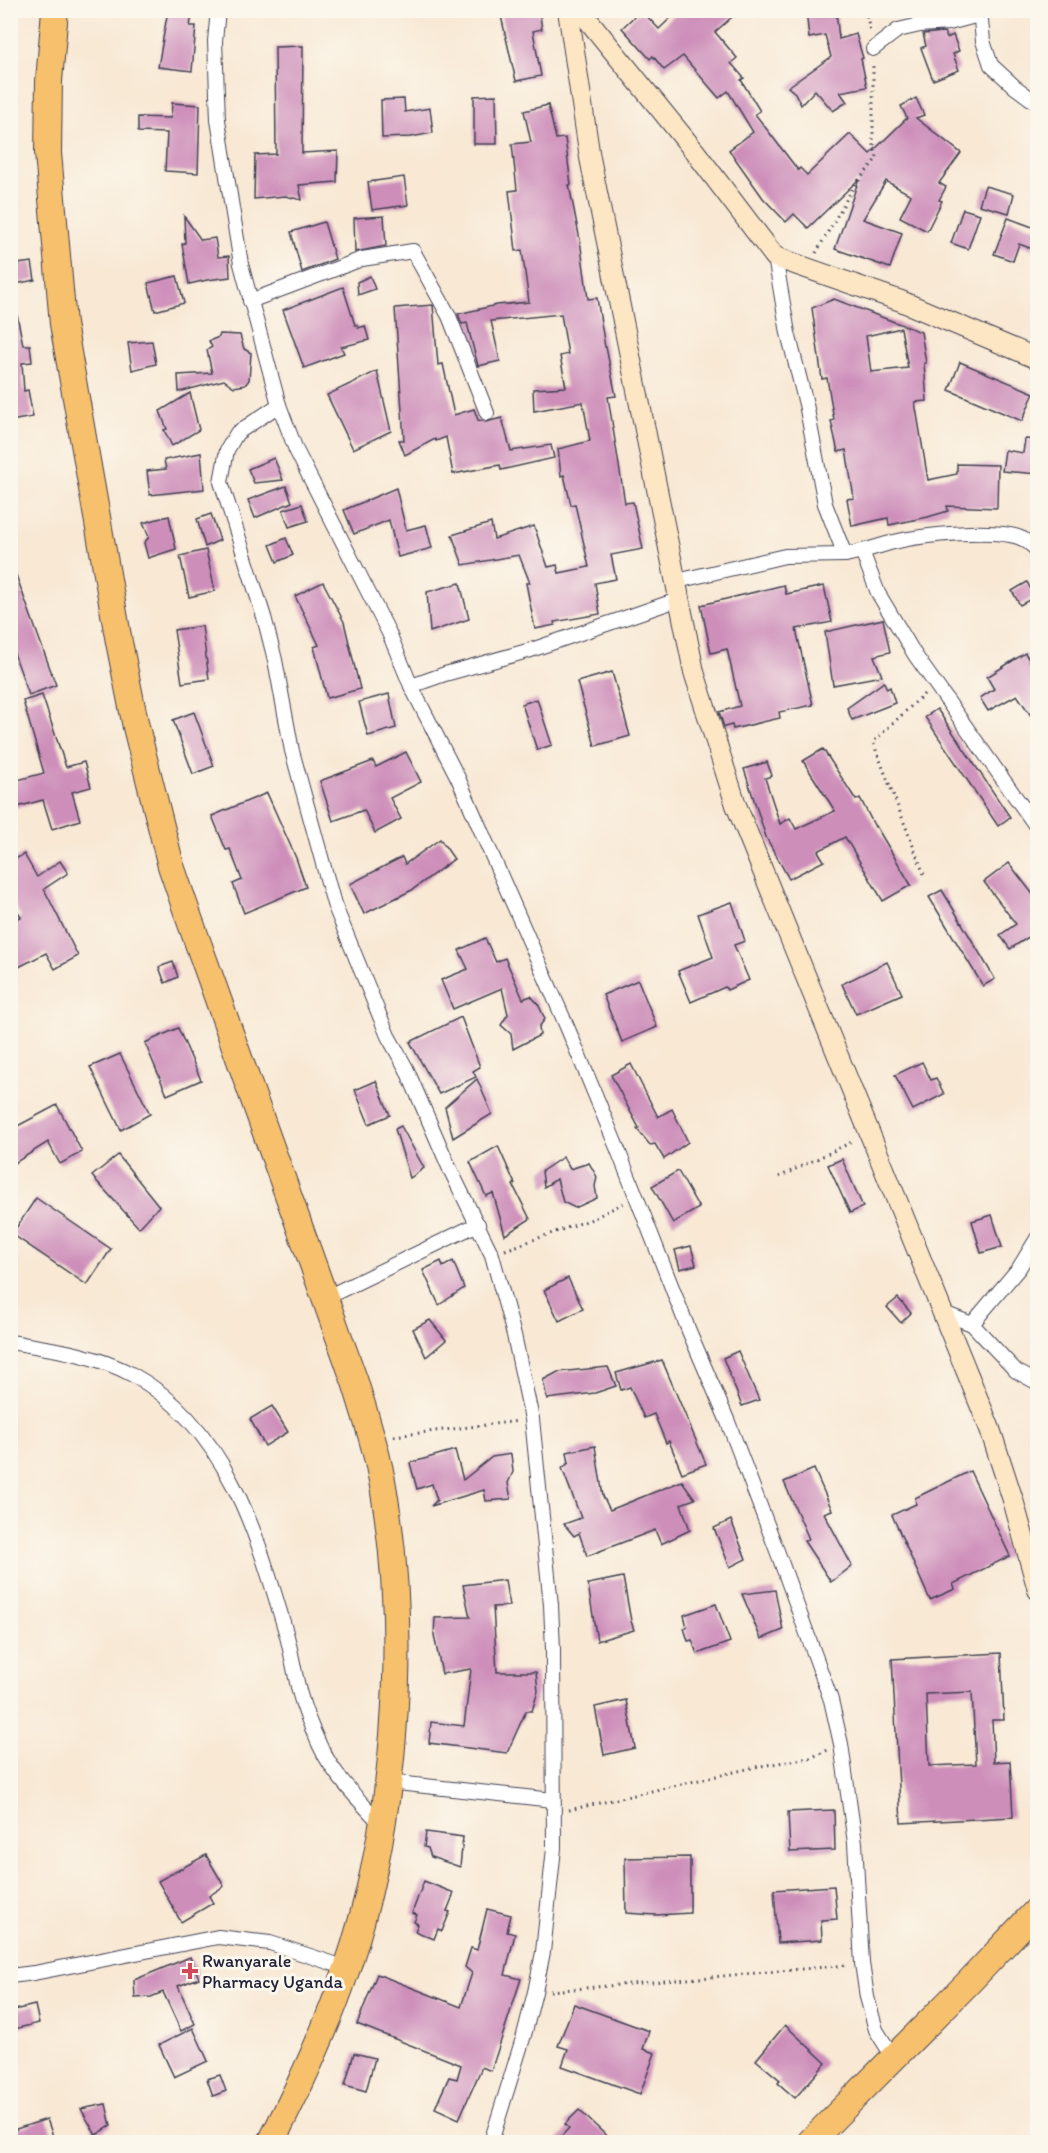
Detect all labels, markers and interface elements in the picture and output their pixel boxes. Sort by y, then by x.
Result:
place label: Rwanyarale Pharmacy Uganda [202,1950,343,1993]
marker: Rwanyarale Pharmacy Uganda [183,1964,197,1978]

